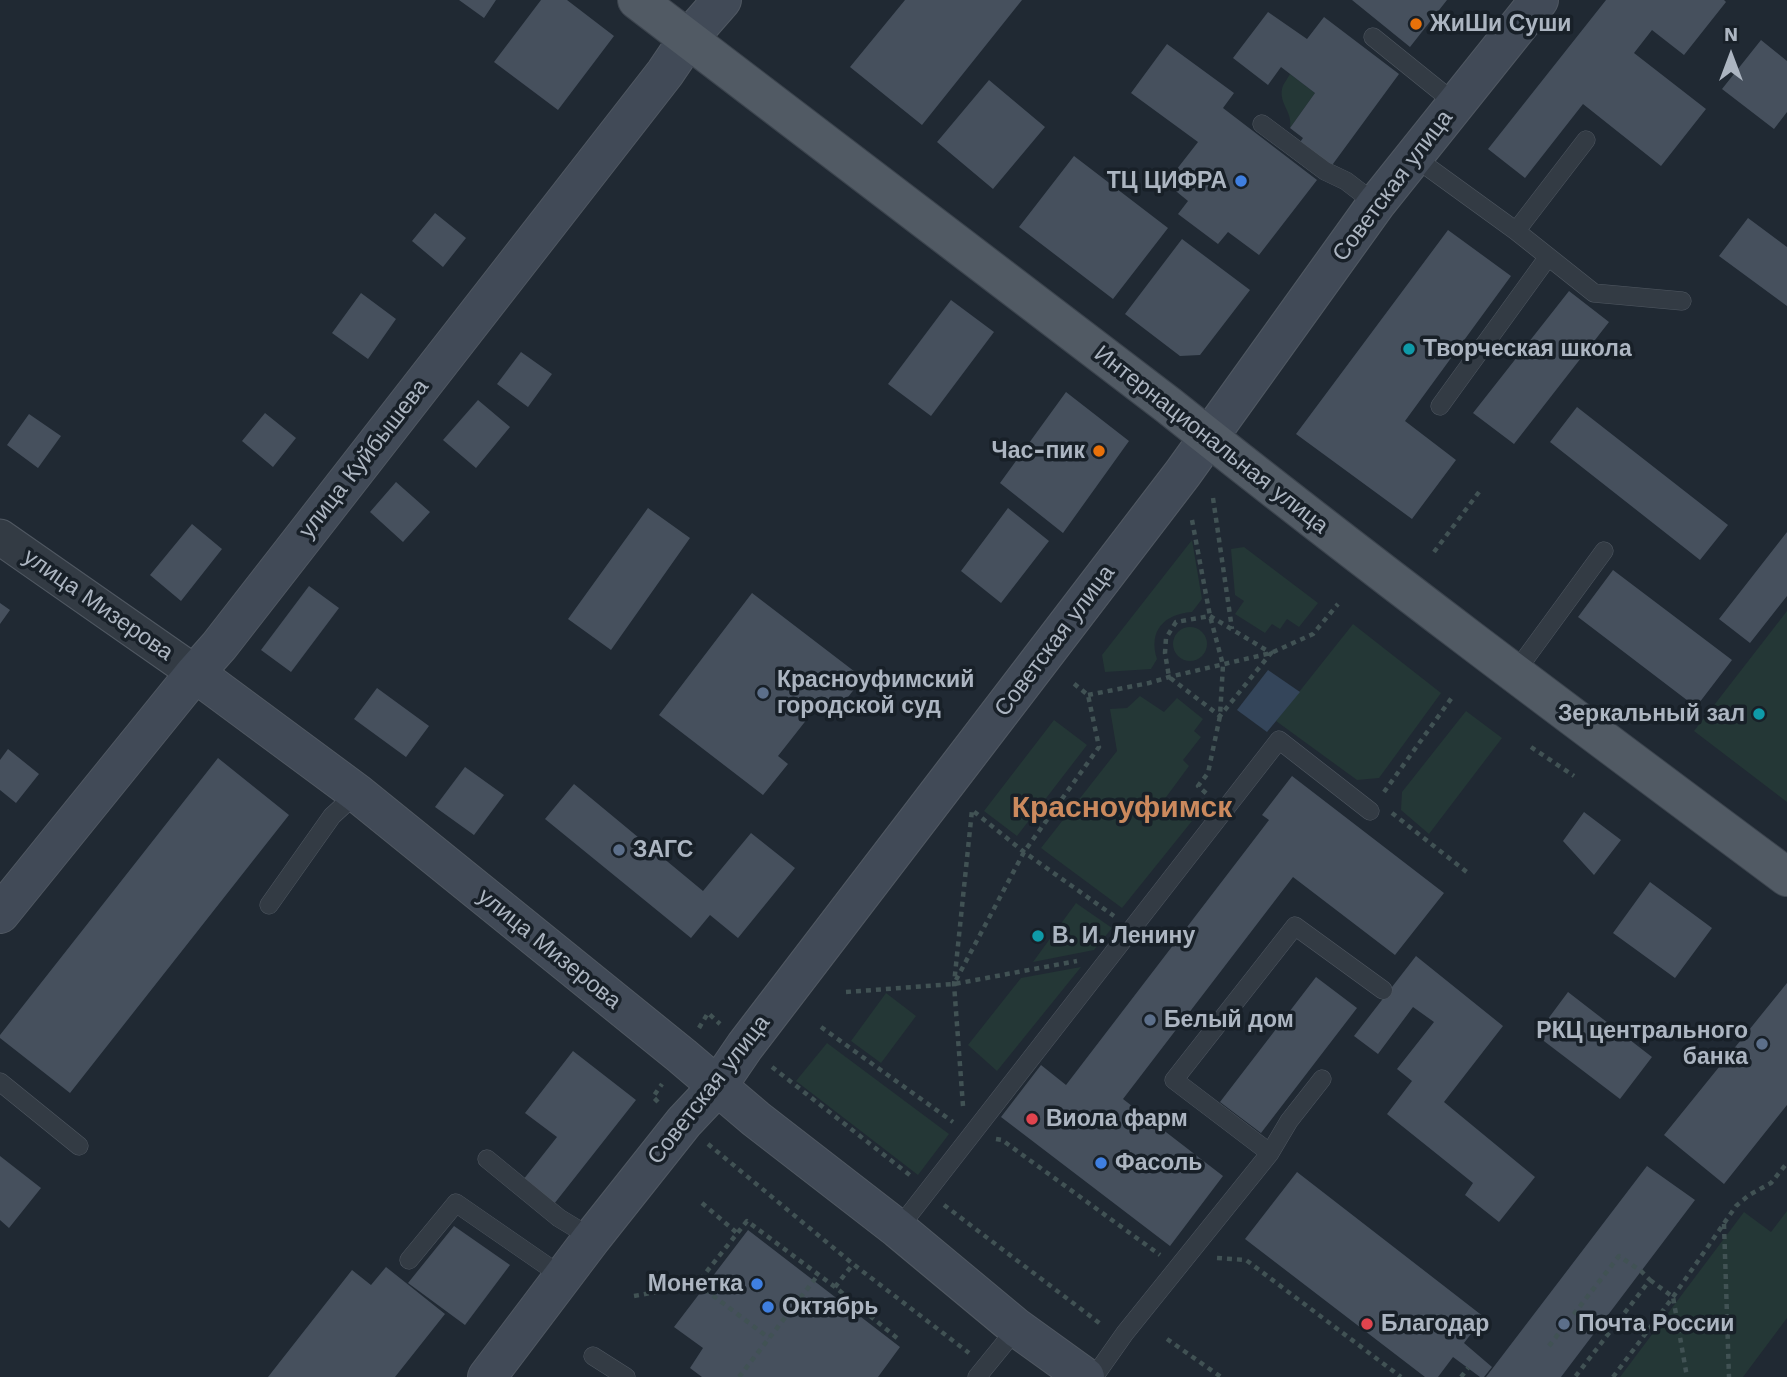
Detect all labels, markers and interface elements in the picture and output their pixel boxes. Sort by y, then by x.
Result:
place label: ЖиШи Суши [1430,10,1571,38]
marker: ЖиШи Суши [1408,16,1424,32]
north arrow [1696,21,1766,91]
text: N [1724,23,1738,46]
street label: Советская улица [1327,105,1459,267]
place label: ТЦ ЦИФРА [1107,167,1227,195]
marker: ТЦ ЦИФРА [1233,173,1249,189]
place label: Творческая школа [1423,335,1632,363]
street label: Интернациональная улица [1089,340,1333,540]
marker: Творческая школа [1401,341,1417,357]
street label: улица Куйбышева [293,374,435,544]
place label: Час-пик [992,437,1085,465]
marker: Час-пик [1091,443,1107,459]
street label: улица Мизерова [18,543,178,667]
street label: Советская улица [989,560,1121,722]
place label: Красноуфимский городской суд [777,666,974,720]
marker: Красноуфимский городской суд [755,685,771,701]
place label: Зеркальный зал [1558,700,1745,728]
marker: Зеркальный зал [1751,706,1767,722]
district label: Красноуфимск [1012,790,1232,826]
place label: ЗАГС [633,836,693,864]
marker: ЗАГС [611,842,627,858]
street label: улица Мизерова [472,883,626,1015]
place label: В. И. Ленину [1052,922,1195,950]
marker: В. И. Ленину [1030,928,1046,944]
place label: Белый дом [1164,1006,1294,1034]
street label: Советская улица [642,1010,776,1170]
marker: Белый дом [1142,1012,1158,1028]
place label: РКЦ центрального банка [1536,1017,1748,1071]
marker: РКЦ центрального банка [1754,1036,1770,1052]
place label: Виола фарм [1046,1105,1188,1133]
marker: Виола фарм [1024,1111,1040,1127]
place label: Фасоль [1115,1149,1202,1177]
marker: Фасоль [1093,1155,1109,1171]
place label: Монетка [648,1270,743,1298]
marker: Монетка [749,1276,765,1292]
place label: Октябрь [782,1293,878,1321]
marker: Октябрь [760,1299,776,1315]
place label: Благодар [1381,1310,1489,1338]
place label: Почта России [1578,1310,1734,1338]
marker: Благодар [1359,1316,1375,1332]
marker: Почта России [1556,1316,1572,1332]

